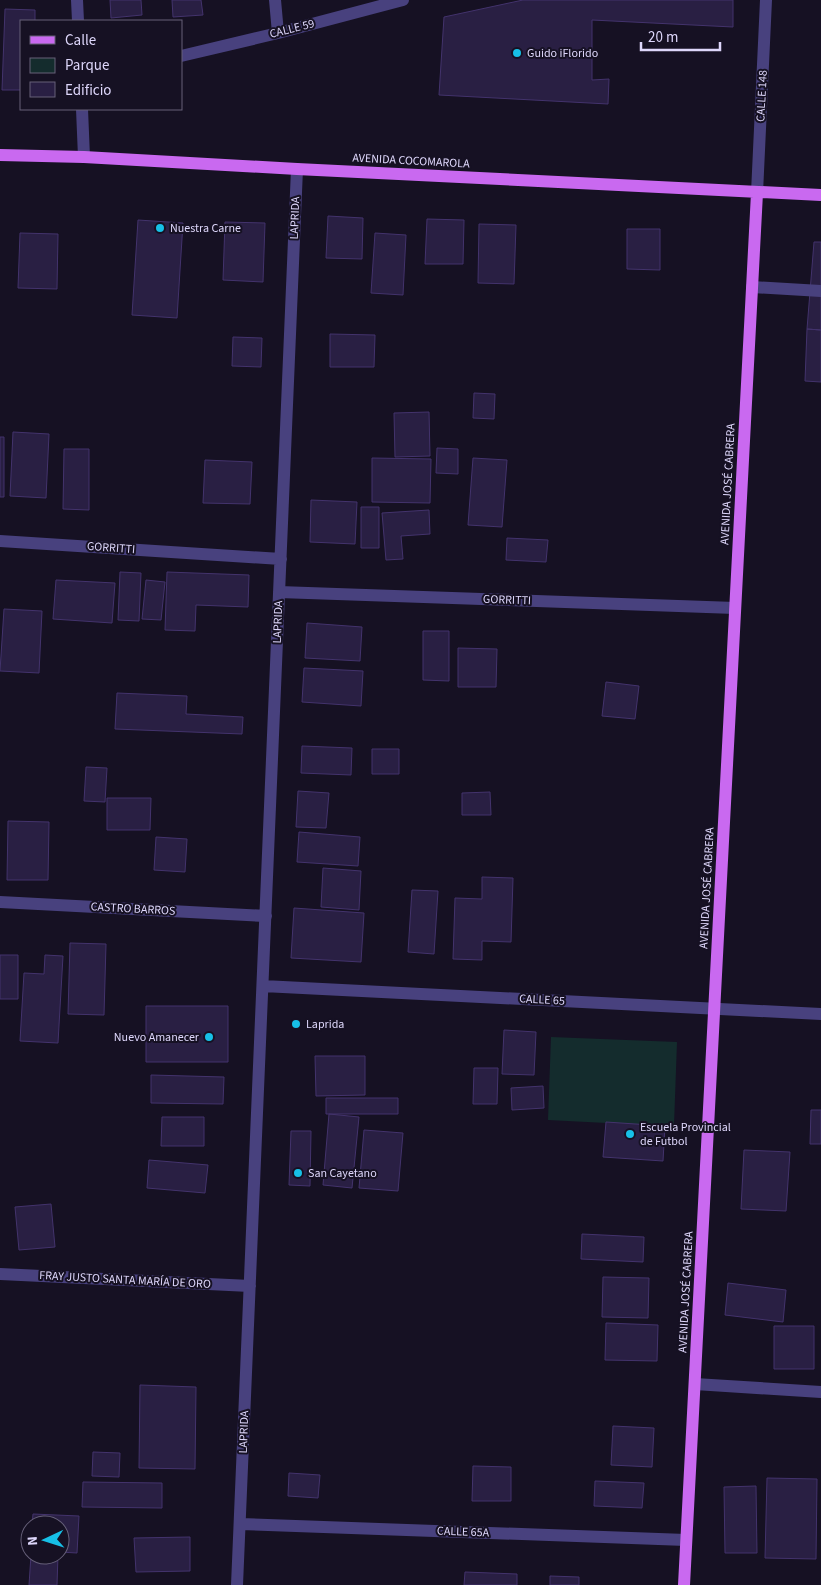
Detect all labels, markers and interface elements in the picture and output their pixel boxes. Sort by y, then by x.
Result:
street label: CALLE 59 [268,15,316,43]
legend [20,20,182,110]
scale bar [641,20,720,52]
text: 20 m [648,27,678,48]
text: Calle [65,30,96,51]
place label: Guido iFlorido [527,45,598,62]
marker: Guido iFlorido [511,47,523,59]
text: Parque [65,55,109,76]
street label: CALLE 148 [752,70,772,122]
text: Edificio [65,80,112,101]
street label: AVENIDA COCOMAROLA [352,149,471,173]
street label: LAPRIDA [286,196,304,240]
place label: Nuestra Carne [170,220,241,237]
marker: Nuestra Carne [154,222,166,234]
street label: AVENIDA JOSÉ CABRERA [716,422,740,545]
street label: GORRITTI [86,538,136,558]
street label: GORRITTI [483,591,531,609]
street label: LAPRIDA [269,600,287,644]
street label: AVENIDA JOSÉ CABRERA [695,826,719,949]
street label: CASTRO BARROS [90,898,176,920]
street label: CALLE 65 [519,990,565,1010]
place label: Laprida [306,1016,344,1033]
marker: Laprida [290,1018,302,1030]
place label: Nuevo Amanecer [114,1029,200,1046]
marker: Nuevo Amanecer [203,1031,215,1043]
place label: Escuela Provincial de Futbol [640,1119,731,1150]
marker: Escuela Provincial de Futbol [624,1128,636,1140]
place label: San Cayetano [308,1165,377,1182]
marker: San Cayetano [292,1167,304,1179]
street label: AVENIDA JOSÉ CABRERA [674,1230,698,1353]
street label: FRAY JUSTO SANTA MARÍA DE ORO [39,1267,211,1293]
street label: LAPRIDA [235,1410,253,1454]
north arrow [20,1515,70,1565]
street label: CALLE 65A [437,1523,490,1541]
text: N [23,1535,43,1546]

